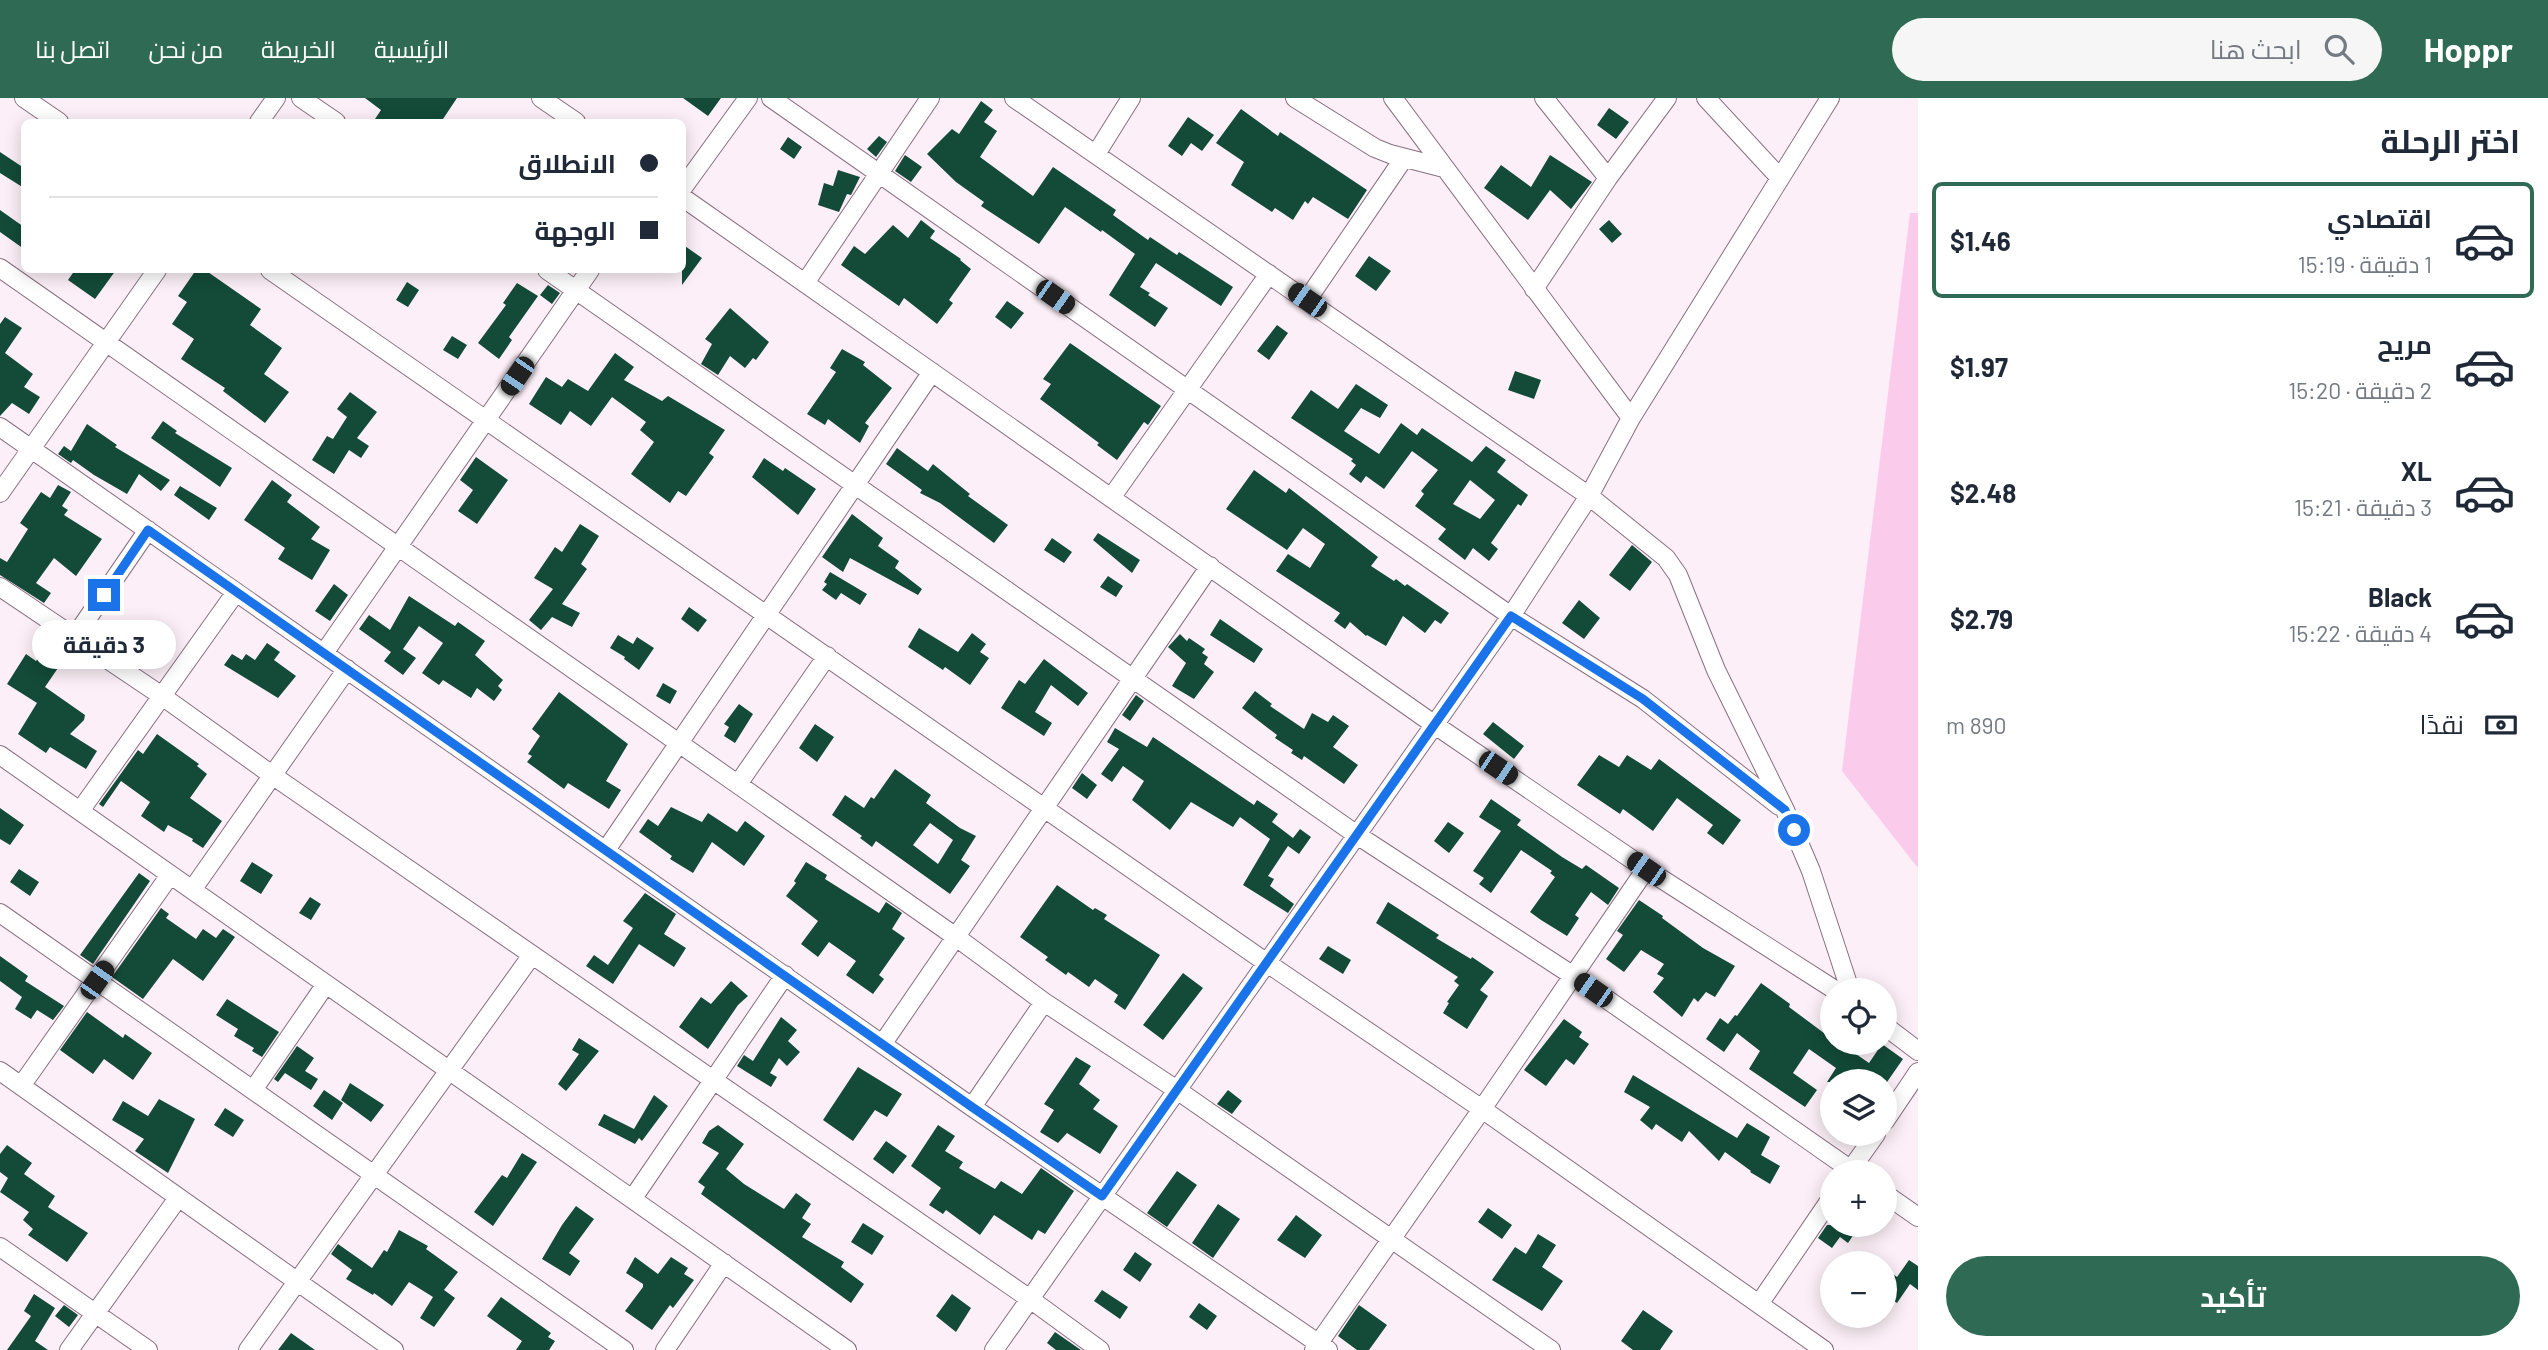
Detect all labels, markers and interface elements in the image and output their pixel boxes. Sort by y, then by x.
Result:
search box [1892,18,2382,81]
text: Hoppr [2424,29,2513,69]
icon: search [2320,30,2358,68]
text: ابحث هنا [2210,33,2302,64]
text: اتصل بنا [35,34,110,63]
text: من نحن [148,34,223,63]
text: الخريطة [261,34,336,63]
text: الرئيسية [374,34,449,63]
text: اختر الرحلة [2381,121,2520,159]
text: الانطلاق [518,147,616,178]
text: اقتصادي [2327,202,2432,233]
icon: car [2453,209,2516,272]
text: الوجهة [535,214,616,245]
text: $1.46 [1950,225,2011,256]
text: 1 دقيقة · 15:19 [2298,250,2432,278]
car [1032,276,1079,318]
car [1284,279,1331,321]
text: مريح [2377,328,2432,359]
icon: car [2453,335,2516,398]
text: $1.97 [1950,351,2008,382]
car [497,353,538,399]
text: 2 دقيقة · 15:20 [2288,376,2432,404]
text: XL [2401,455,2432,486]
icon: car [2453,461,2516,524]
text: $2.48 [1950,477,2016,508]
text: 3 دقيقة · 15:21 [2294,493,2432,521]
route end [88,579,120,611]
text: Black [2368,581,2432,612]
icon: car [2453,587,2516,650]
text: $2.79 [1950,603,2013,634]
text: 4 دقيقة · 15:22 [2289,619,2432,647]
callout: 3 دقيقة [32,620,176,668]
text: 3 دقيقة [63,630,145,658]
icon: cash [2482,706,2520,744]
text: نقدًا [2420,708,2464,739]
text: 890 m [1946,711,2007,739]
car [1475,748,1522,788]
route start [1778,814,1810,846]
car [1623,848,1670,890]
car [77,957,118,1003]
car [1570,969,1617,1011]
map controls [1820,978,1897,1328]
button: locate [1820,978,1897,1055]
button: layers [1820,1069,1897,1146]
button: + [1820,1160,1897,1237]
button: − [1820,1251,1897,1328]
button: تأكيد [1946,1256,2520,1336]

